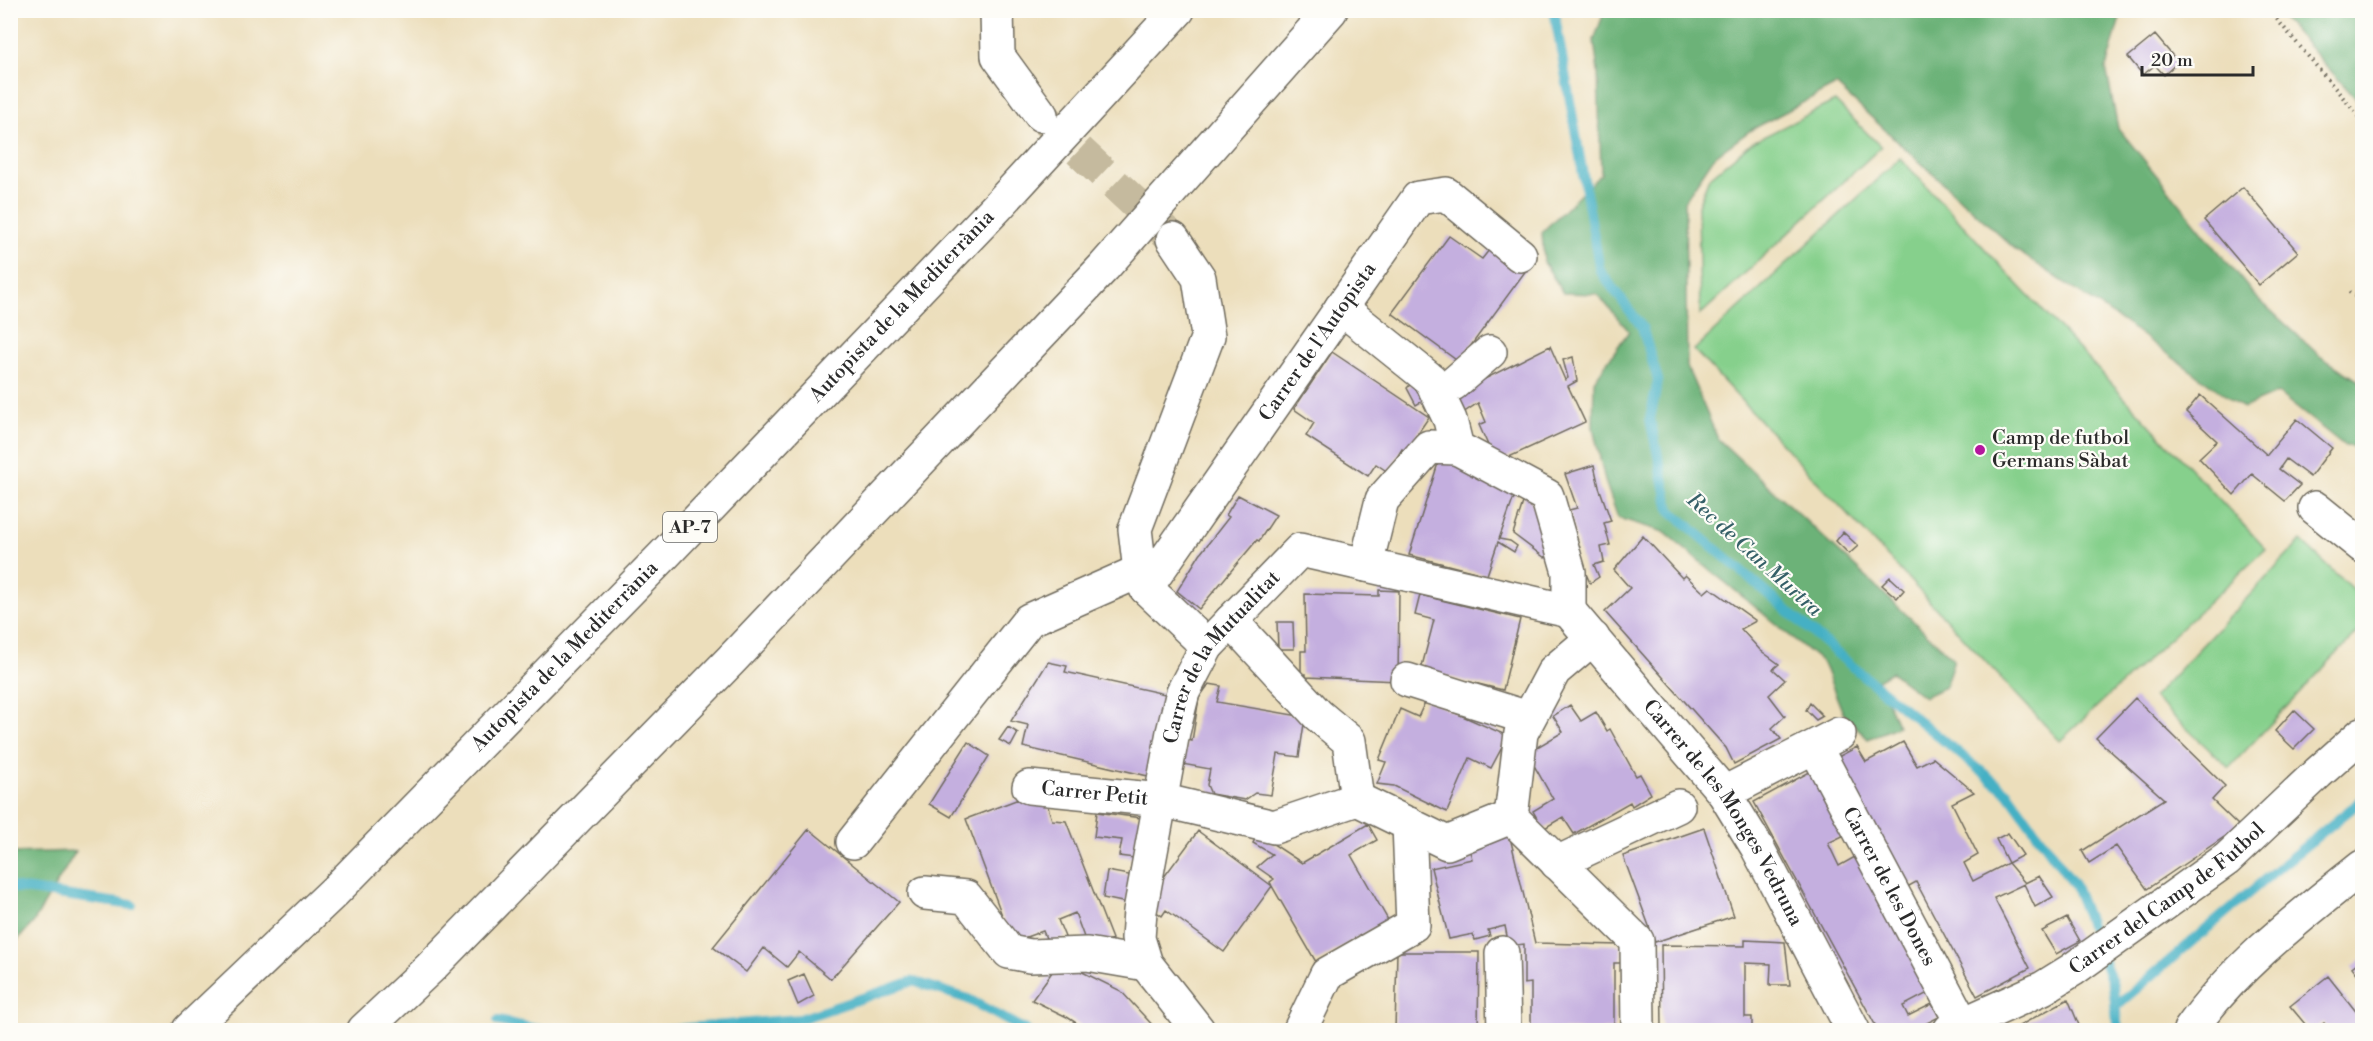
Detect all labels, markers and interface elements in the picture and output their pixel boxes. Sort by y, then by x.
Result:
scale bar [2142,39,2253,77]
text: 20 m [2151,49,2193,72]
street label: Autopista de la Mediterrània [804,204,1000,408]
street label: Carrer de l'Autopista [1254,257,1382,426]
place label: Camp de futbol Germans Sàbat [1992,426,2129,474]
marker: Camp de futbol Germans Sàbat [1973,443,1987,457]
water label: Rec de Can Murtra [1680,487,1827,623]
road number: AP-7 [663,512,717,542]
street label: Autopista de la Mediterrània [465,555,664,757]
street label: Carrer de la Mutualitat [1159,566,1286,746]
street label: Carrer de les Monges Vedruna [1637,694,1809,931]
street label: Carrer Petit [1040,776,1149,811]
street label: Carrer de les Dones [1837,803,1942,970]
street label: Carrer del Camp de Futbol [2064,817,2270,980]

